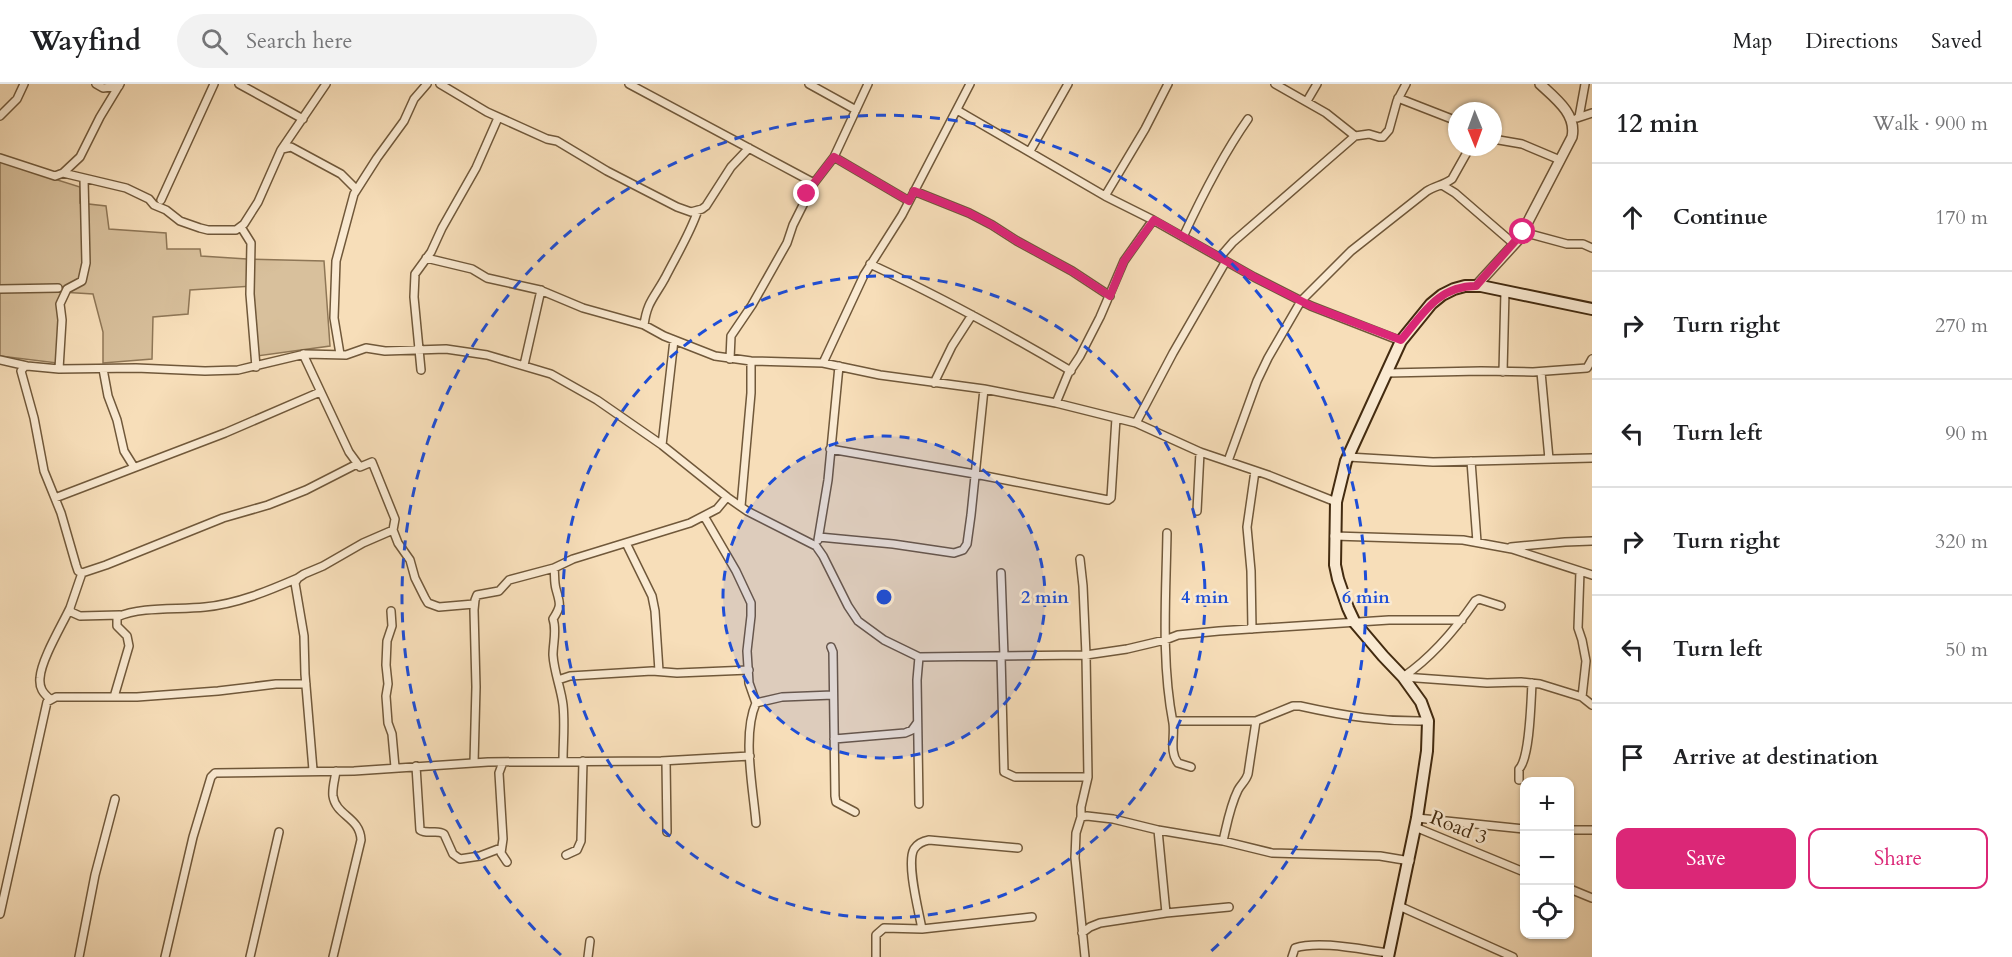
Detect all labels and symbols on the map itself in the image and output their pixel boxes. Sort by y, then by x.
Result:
north arrow [1448,102,1502,156]
route end [793,180,819,206]
route start [1509,218,1535,244]
text: 2 min [1021,585,1069,610]
text: 4 min [1181,585,1229,610]
text: 6 min [1342,585,1390,610]
centre of rings [874,587,894,607]
street label: Road 3 [1426,804,1491,851]

